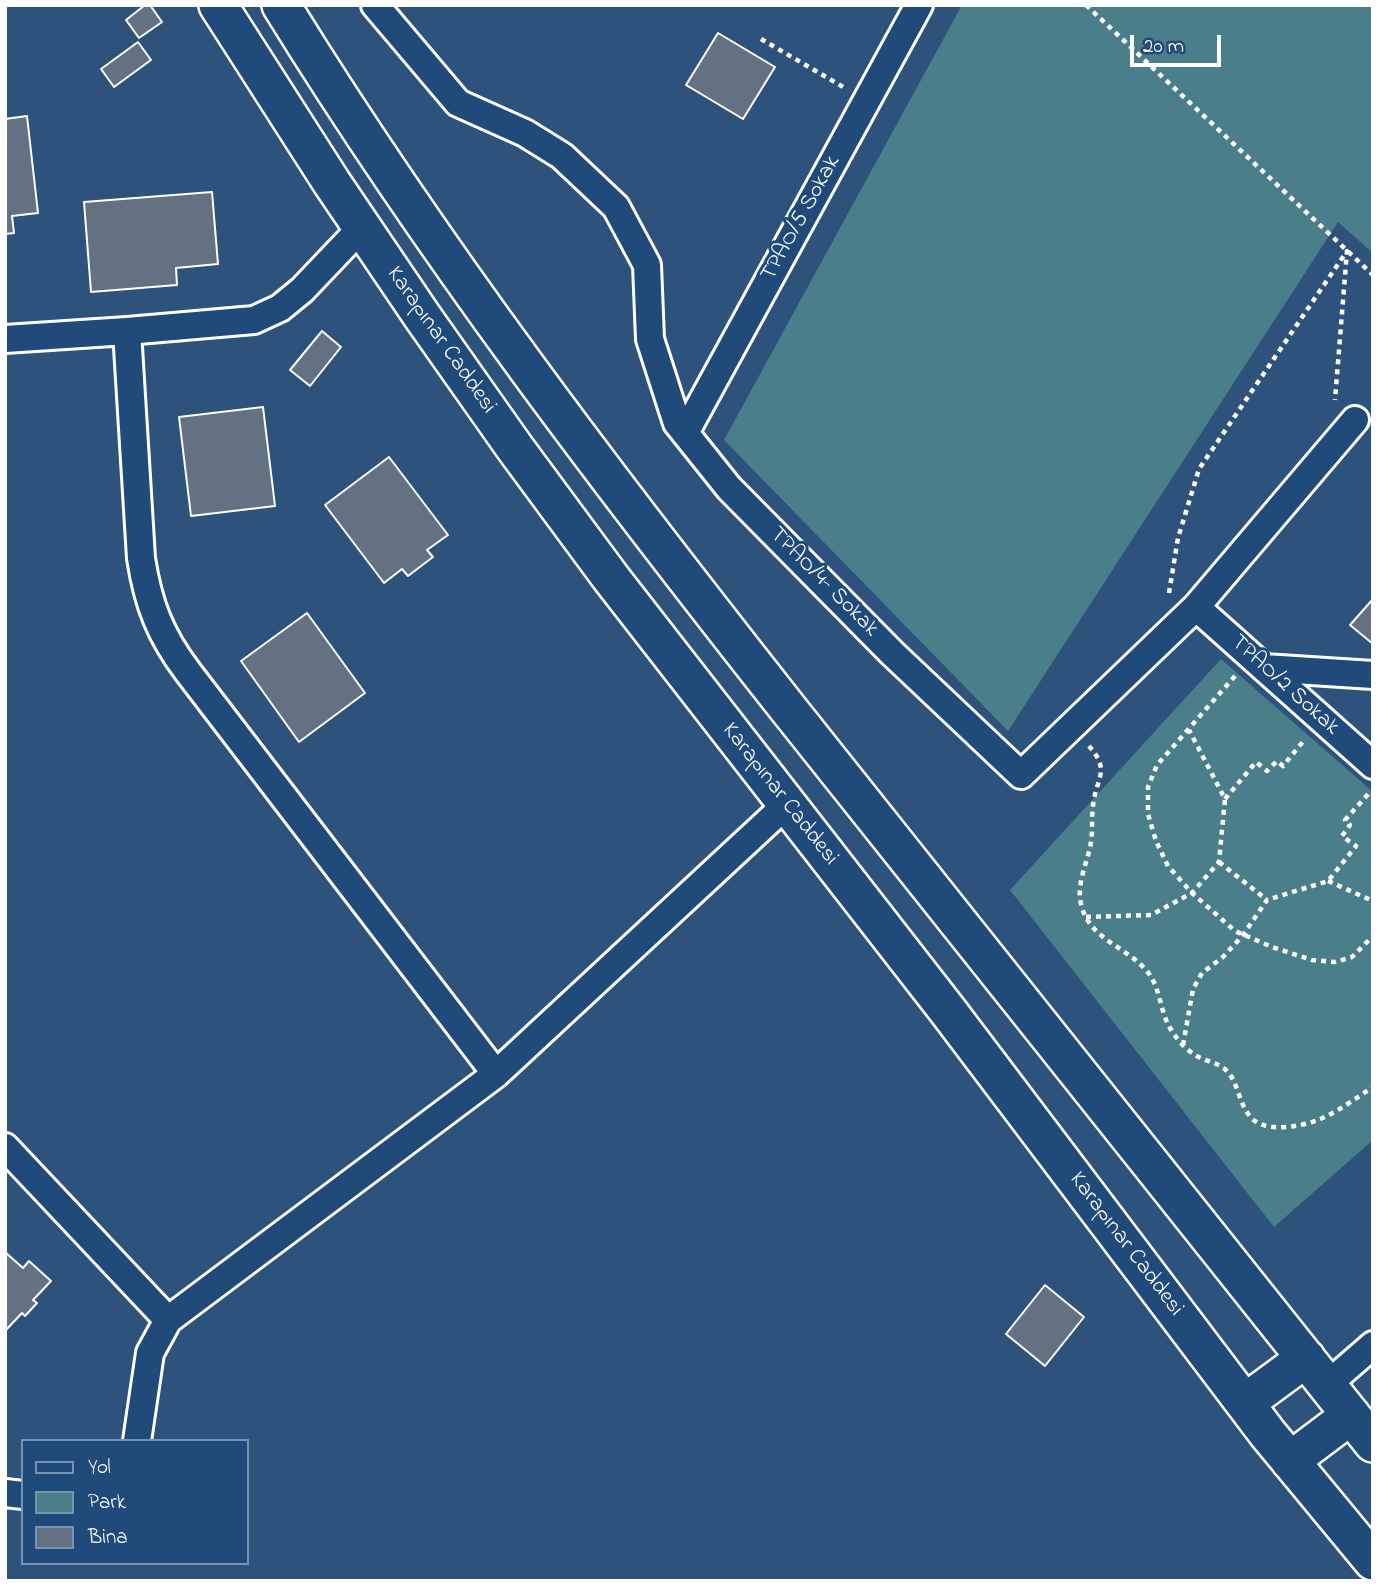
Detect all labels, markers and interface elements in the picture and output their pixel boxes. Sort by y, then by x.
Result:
scale bar [1133,21,1224,65]
text: 20 m [1143,32,1184,62]
street label: TPAO/5 Sokak [756,152,848,286]
street label: Karapınar Caddesi [379,262,501,420]
street label: TPAO/4- Sokak [762,522,884,644]
street label: TPAO/2 Sokak [1224,630,1344,742]
street label: Karapınar Caddesi [715,718,843,872]
street label: Karapınar Caddesi [1062,1167,1188,1323]
legend [21,1439,248,1565]
text: Yol [88,1453,111,1483]
text: Park [88,1488,126,1518]
text: Bina [88,1523,128,1553]

